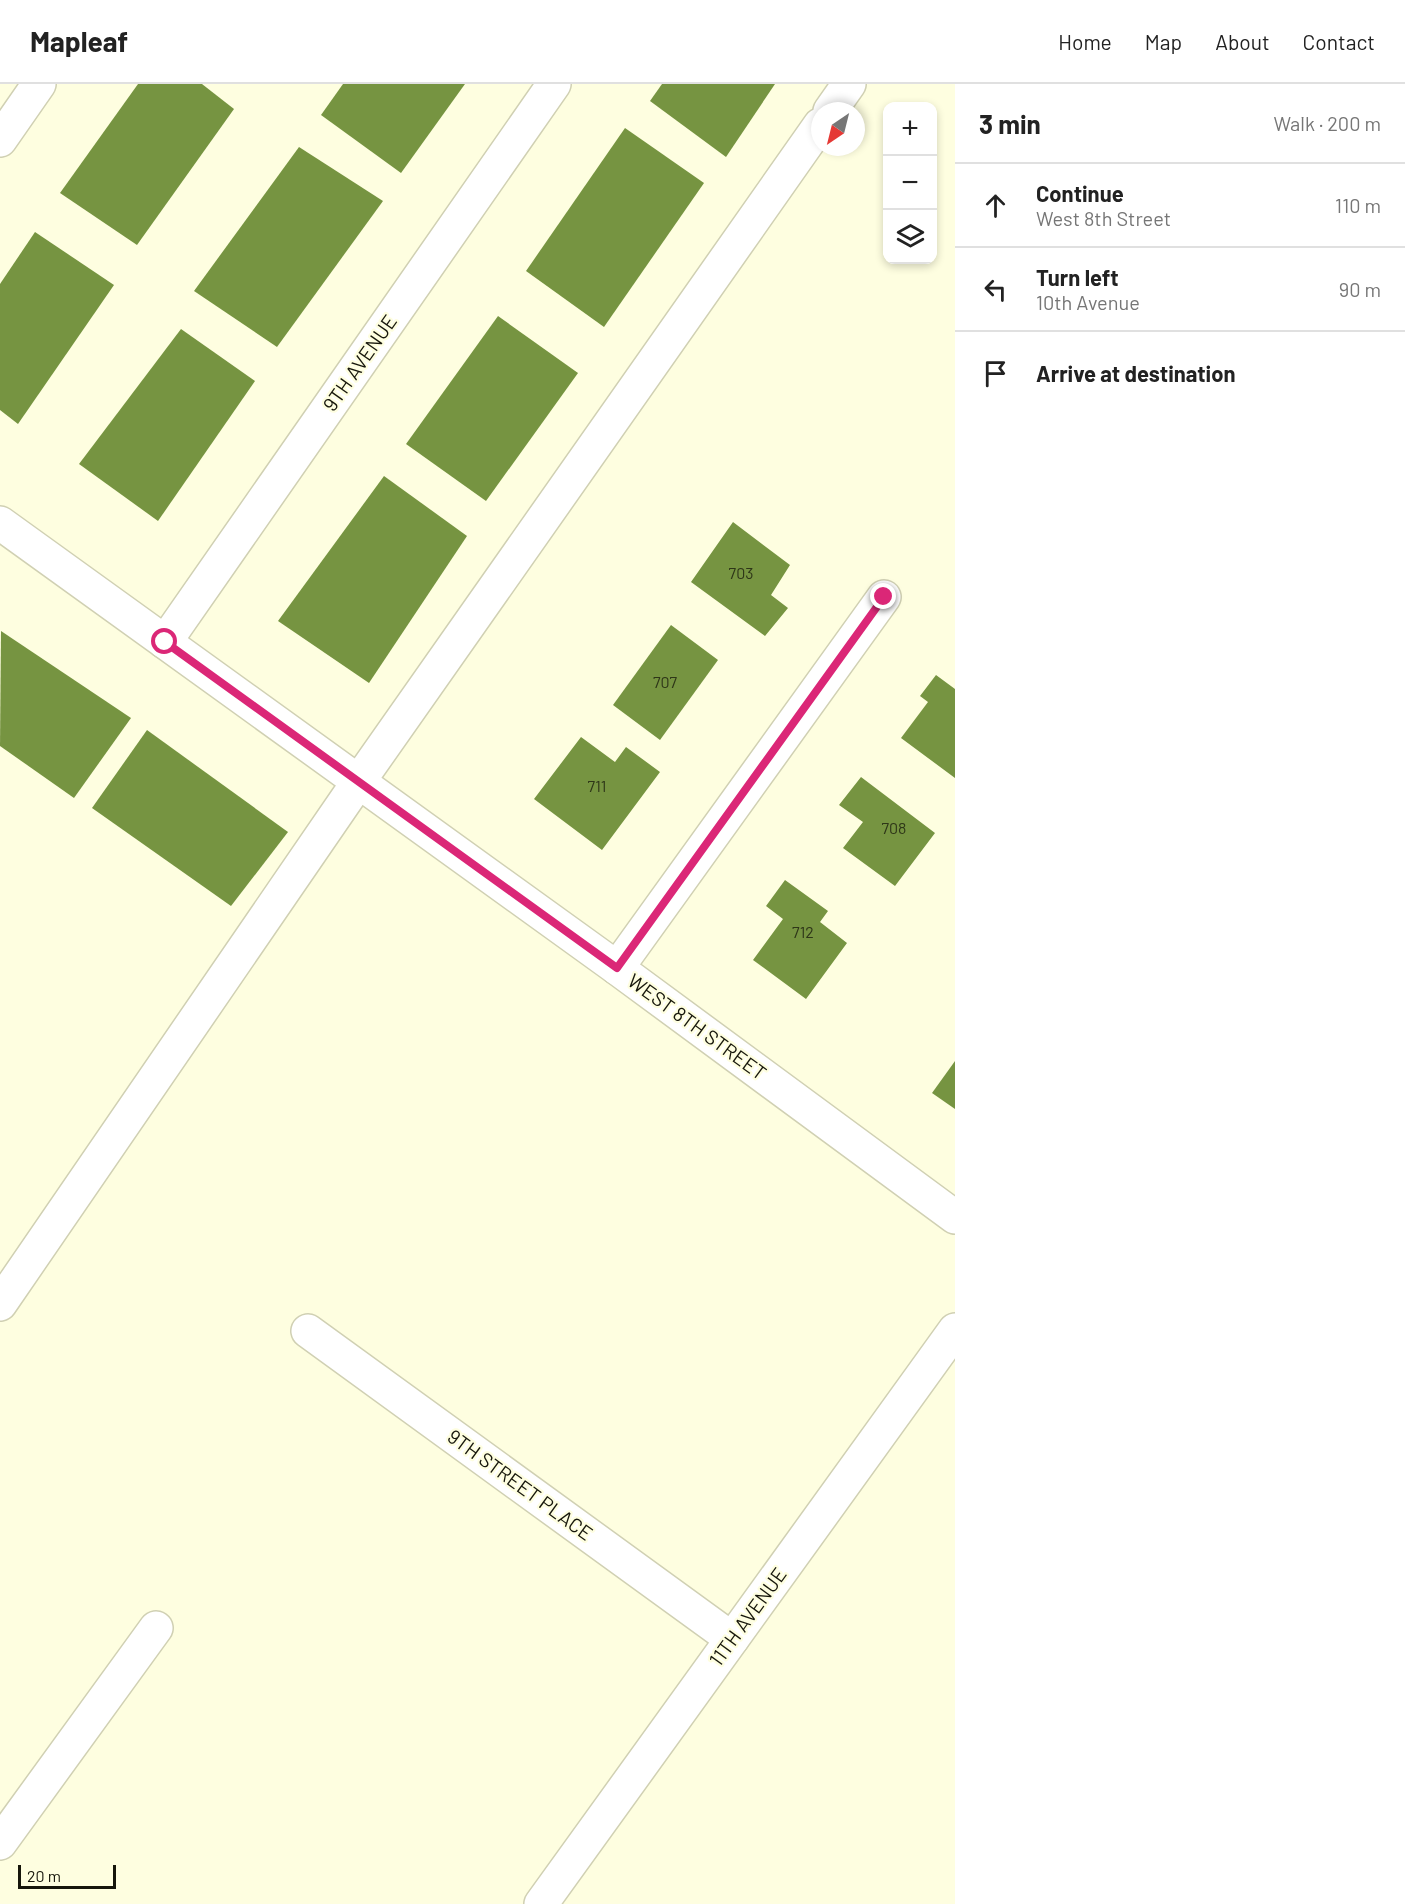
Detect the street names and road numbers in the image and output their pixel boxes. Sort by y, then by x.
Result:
street label: 9TH AVENUE [317,310,401,415]
street label: WEST 8TH STREET [624,968,772,1085]
street label: 9TH STREET PLACE [443,1423,598,1545]
street label: 11TH AVENUE [703,1562,791,1670]

